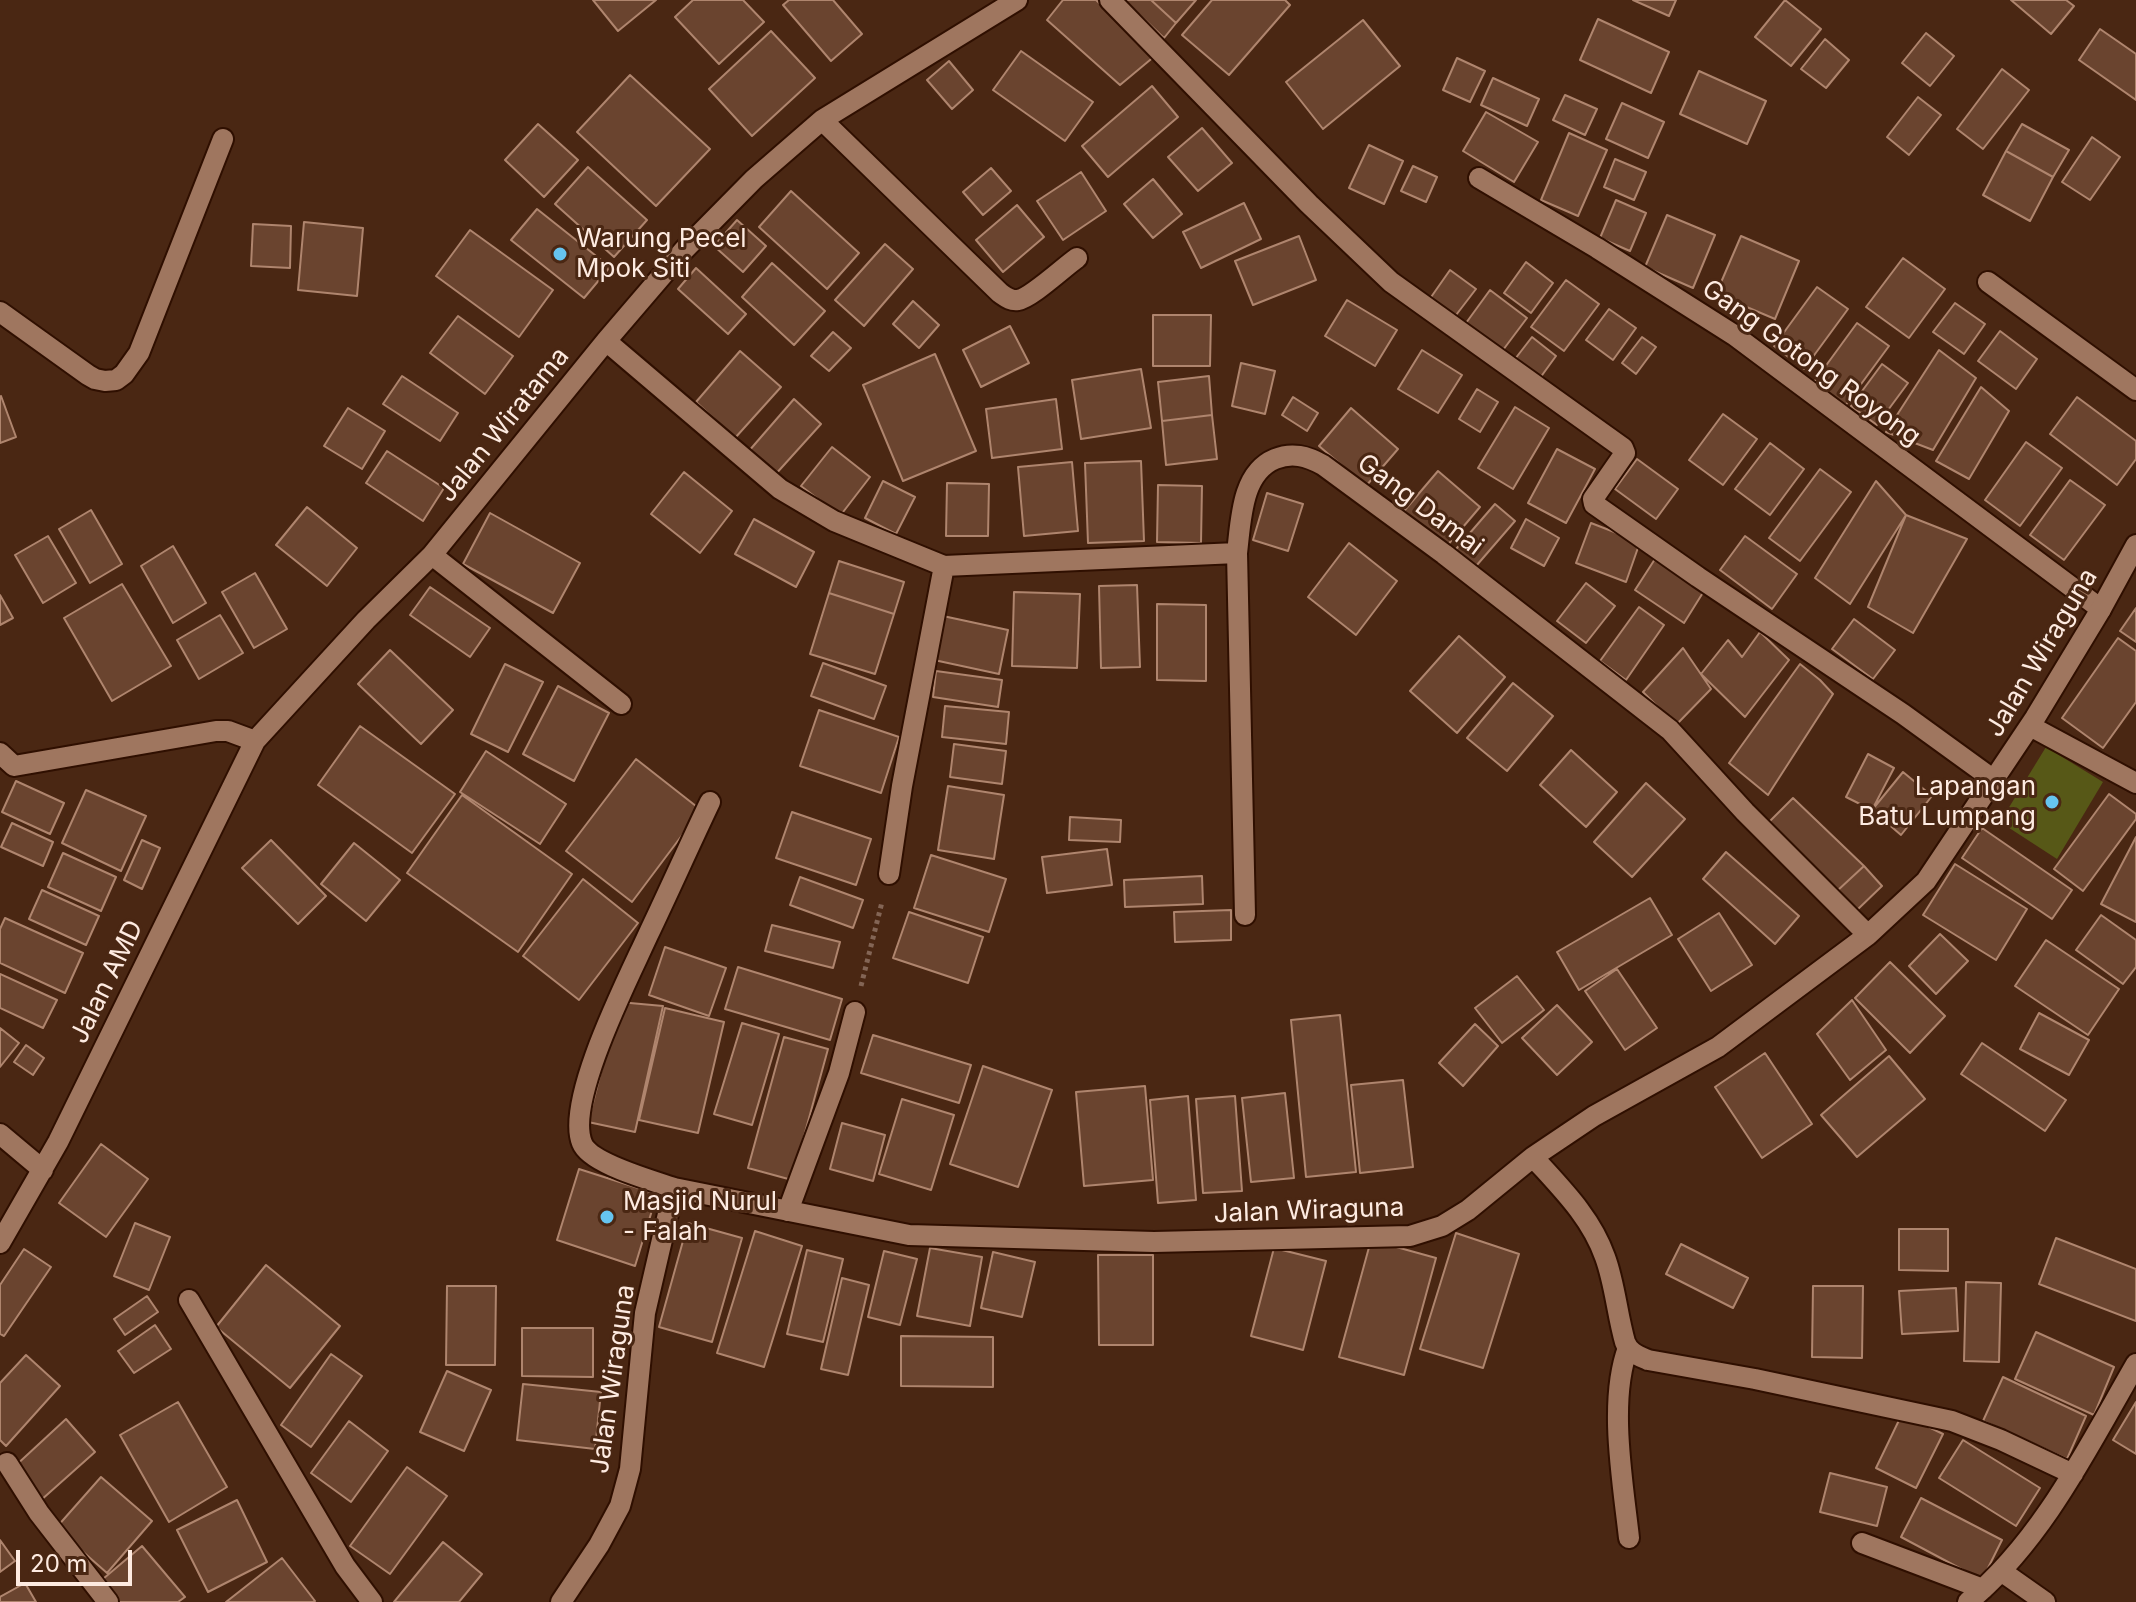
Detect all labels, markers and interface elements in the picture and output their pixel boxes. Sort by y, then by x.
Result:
place label: Warung Pecel Mpok Siti [576,223,747,284]
marker: Warung Pecel Mpok Siti [551,245,569,263]
street label: Gang Gotong Royong [1696,273,1926,453]
street label: Jalan Wiratama [432,341,576,509]
street label: Gang Damai [1351,448,1489,562]
street label: Jalan Wiraguna [1980,563,2104,743]
place label: Lapangan Batu Lumpang [1858,771,2036,832]
marker: Lapangan Batu Lumpang [2043,793,2061,811]
street label: Jalan AMD [64,915,150,1049]
place label: Masjid Nurul - Falah [623,1186,777,1248]
street label: Jalan Wiraguna [1213,1192,1405,1230]
marker: Masjid Nurul - Falah [598,1208,616,1226]
street label: Jalan Wiraguna [584,1282,642,1476]
scale bar [20,1534,136,1584]
text: 20 m [30,1549,88,1578]

